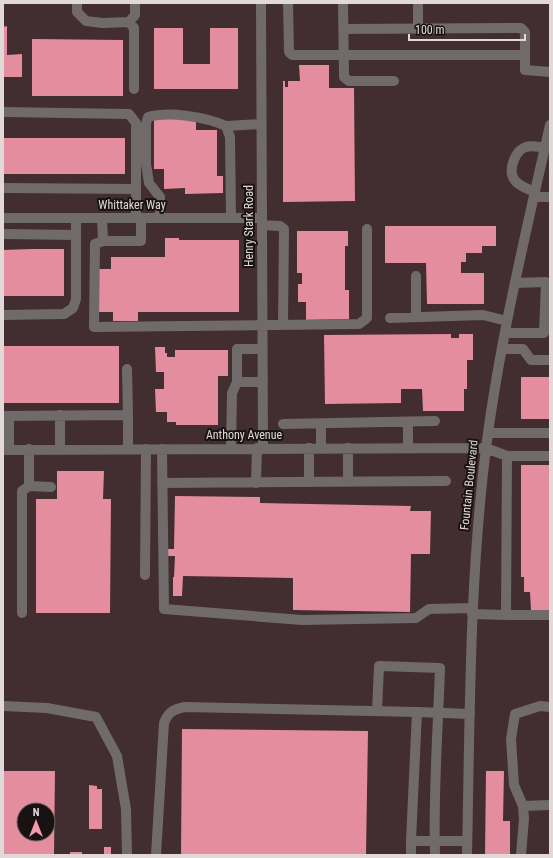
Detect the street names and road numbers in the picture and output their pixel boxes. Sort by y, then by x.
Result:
street label: Henry Stark Road [242,185,256,267]
street label: Whittaker Way [98,198,166,212]
street label: Anthony Avenue [206,428,282,442]
street label: Fountain Boulevard [457,439,481,531]

